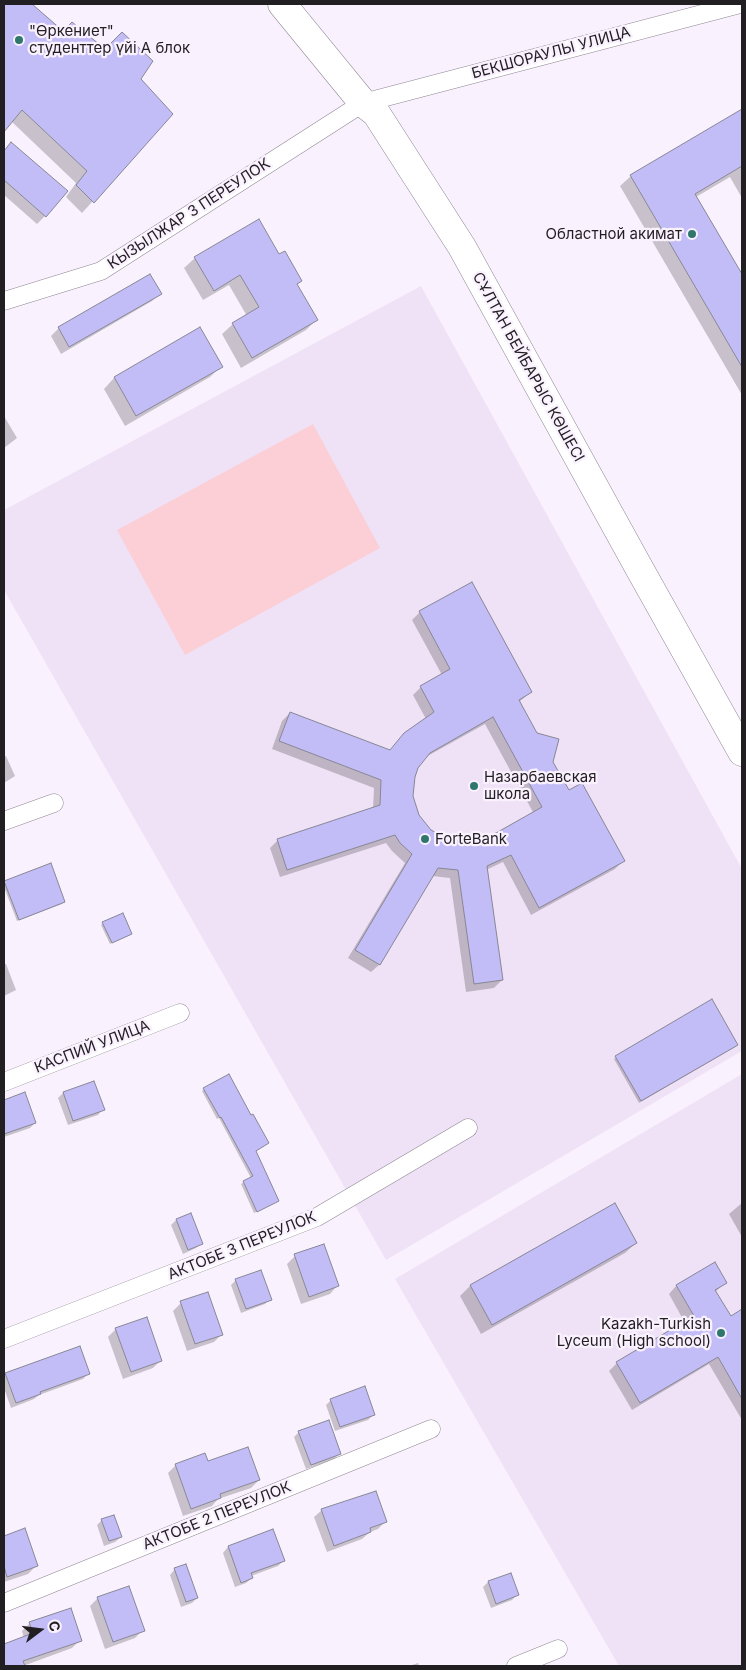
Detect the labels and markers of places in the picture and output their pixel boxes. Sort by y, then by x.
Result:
place label: "Өркениет" студенттер үйі А блок [29,22,190,57]
marker: "Өркениет" студенттер үйі А блок [13,34,25,46]
place label: Областной акимат [545,225,682,243]
marker: Областной акимат [686,228,698,240]
place label: Назарбаевская школа [484,768,597,803]
marker: Назарбаевская школа [468,780,480,792]
place label: ForteBank [435,830,507,848]
marker: ForteBank [419,833,431,845]
place label: Kazakh-Turkish Lyceum (High school) [557,1315,711,1350]
marker: Kazakh-Turkish Lyceum (High school) [715,1327,727,1339]

